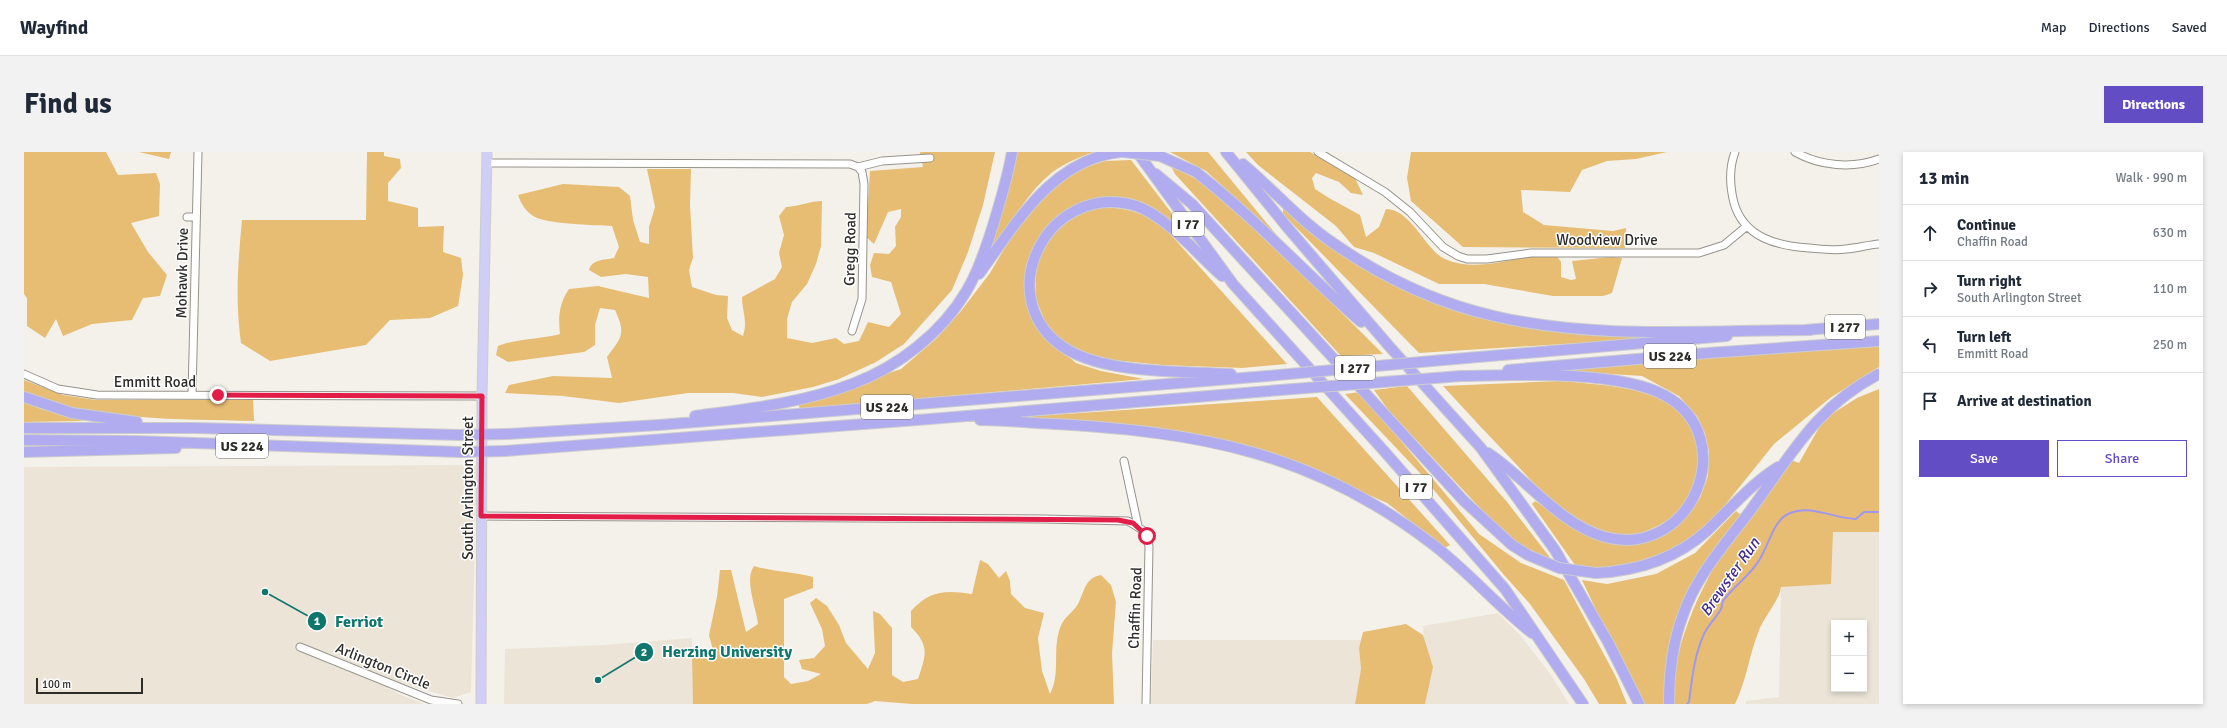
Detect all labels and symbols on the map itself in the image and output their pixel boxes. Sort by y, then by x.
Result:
street label: Gregg Road [840,212,860,286]
road number: I 77 [1172,212,1204,236]
street label: Mohawk Drive [172,227,192,319]
street label: Woodview Drive [1556,231,1658,249]
road number: I 277 [1825,315,1865,339]
road number: US 224 [1644,344,1696,368]
road number: I 277 [1335,356,1375,380]
street label: Emmitt Road [114,373,196,391]
route end [209,386,227,404]
road number: US 224 [861,395,913,419]
street label: South Arlington Street [459,416,477,560]
road number: US 224 [216,434,268,458]
road number: I 77 [1400,475,1432,499]
route start [1138,527,1156,545]
water label: Brewster Run [1696,533,1765,620]
street label: Chaffin Road [1125,567,1145,649]
callout: Ferriot [307,607,391,635]
text: Ferriot [335,612,383,632]
text: 1 [314,614,321,629]
callout: Herzing University [634,638,800,666]
street label: Arlington Circle [333,639,433,693]
text: Herzing University [662,642,792,662]
text: 2 [641,645,647,660]
scale bar [36,676,143,695]

